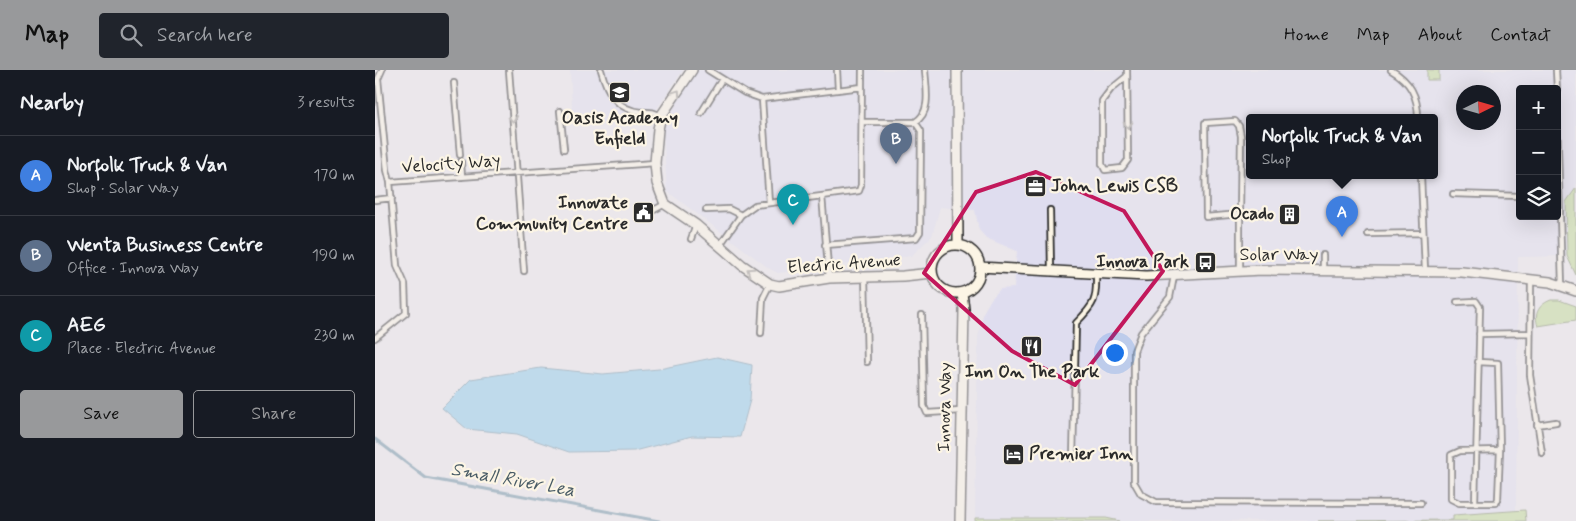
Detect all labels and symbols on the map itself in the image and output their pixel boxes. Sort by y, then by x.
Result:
school or university icon: Oasis Academy Enfield [608,81,632,105]
north arrow [1456,85,1501,130]
one-way arrow [671,90,680,99]
place label: Oasis Academy Enfield [562,106,678,151]
one-way arrow [507,115,518,123]
one-way arrow [1123,121,1133,129]
pin: B [880,123,912,164]
street label: Velocity Way [401,149,501,179]
office icon: John Lewis CSB [1023,174,1047,198]
place label: John Lewis CSB [1051,174,1178,198]
pin: C [777,184,809,225]
place label: Innovate Community Centre [476,191,628,236]
pin: A [1326,196,1358,237]
public building icon: Innovate Community Centre [632,201,656,225]
place label: Ocado [1230,202,1274,226]
building icon: Ocado [1278,202,1302,226]
street label: Solar Way [1240,243,1318,267]
street label: Electric Avenue [786,248,902,280]
place label: Innova Park [1096,250,1189,274]
bus stop icon: Innova Park [1193,250,1217,274]
one-way arrow [746,267,755,277]
restaurant icon: Inn On The Park [1020,335,1044,359]
your location [1102,340,1128,366]
place label: Inn On The Park [965,360,1100,384]
street label: Innova Way [932,362,958,452]
hotel icon: Premier Inn [1001,442,1025,466]
place label: Premier Inn [1029,442,1134,466]
water label: Small River Lea [449,457,577,503]

